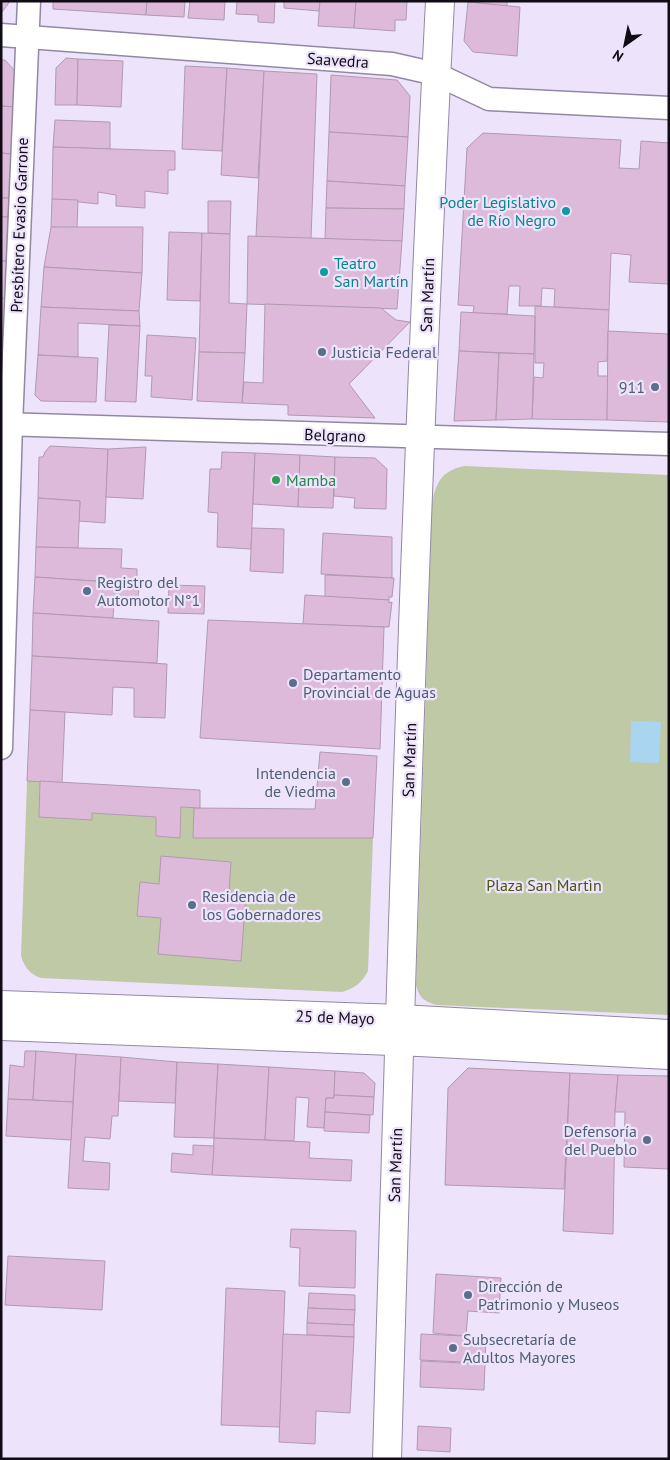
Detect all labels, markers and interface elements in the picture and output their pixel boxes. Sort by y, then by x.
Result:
north arrow [600,20,650,70]
text: N [609,46,627,66]
street label: Saavedra [306,48,370,72]
street label: Presbítero Evasio Garrone [6,137,32,313]
place label: Poder Legislativo de Río Negro [439,192,556,230]
marker: Poder Legislativo de Río Negro [560,205,572,217]
place label: Teatro San Martín [334,253,408,291]
street label: San Martín [416,257,438,333]
marker: Teatro San Martín [318,266,330,278]
place label: Justicia Federal [331,342,437,362]
marker: Justicia Federal [316,346,328,358]
place label: 911 [619,377,645,397]
marker: 911 [649,381,661,393]
street label: Belgrano [304,424,366,446]
place label: Mamba [286,470,336,490]
marker: Mamba [270,474,282,486]
place label: Registro del Automotor N°1 [97,572,200,610]
marker: Registro del Automotor N°1 [81,585,93,597]
place label: Departamento Provincial de Aguas [303,664,436,702]
marker: Departamento Provincial de Aguas [287,677,299,689]
street label: San Martín [398,722,420,798]
place label: Intendencia de Viedma [256,763,336,801]
marker: Intendencia de Viedma [340,776,352,788]
park label: Plaza San Martìn [486,875,602,895]
place label: Residencia de los Gobernadores [202,886,321,924]
marker: Residencia de los Gobernadores [186,899,198,911]
street label: 25 de Mayo [295,1006,375,1028]
place label: Defensoría del Pueblo [564,1121,637,1159]
street label: San Martín [384,1127,406,1203]
marker: Defensoría del Pueblo [641,1134,653,1146]
place label: Dirección de Patrimonio y Museos [478,1276,619,1314]
marker: Dirección de Patrimonio y Museos [462,1289,474,1301]
place label: Subsecretaría de Adultos Mayores [463,1329,576,1367]
marker: Subsecretaría de Adultos Mayores [447,1342,459,1354]

